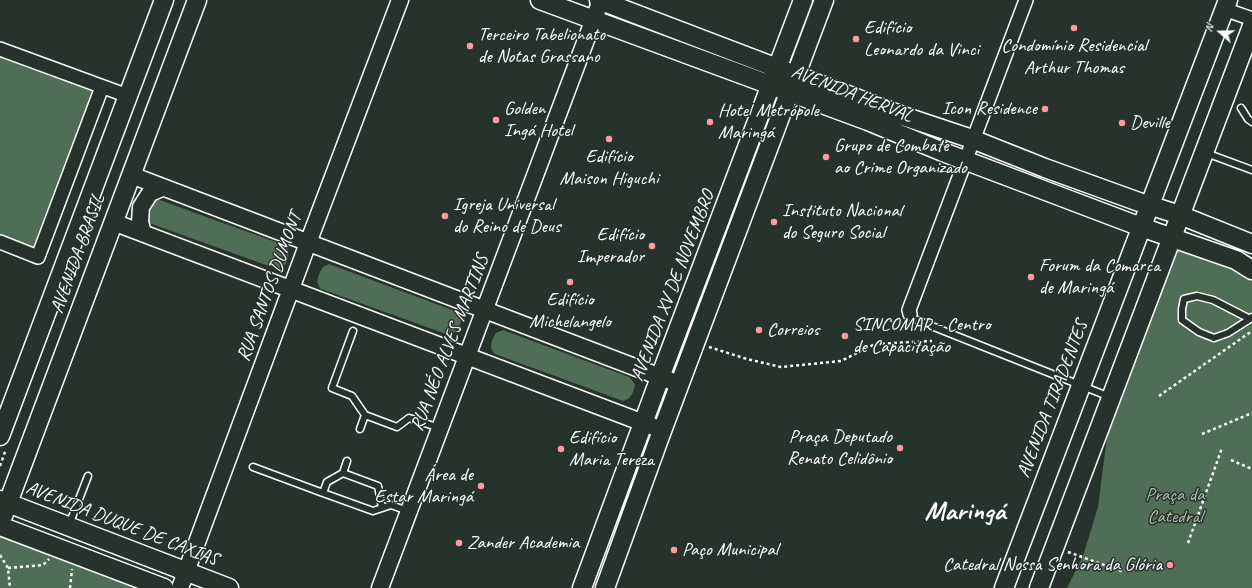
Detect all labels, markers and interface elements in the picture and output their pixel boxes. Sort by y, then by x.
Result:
north arrow [1200,12,1240,52]
place label: Edifício Leonardo da Vinci [864,17,979,61]
text: N [1201,22,1216,33]
marker: Condomínio Residencial Arthur Thomas [1069,23,1079,33]
place label: Terceiro Tabelionato de Notas Grassano [478,24,605,68]
marker: Edifício Leonardo da Vinci [851,34,861,44]
place label: Condomínio Residencial Arthur Thomas [1001,35,1147,79]
marker: Terceiro Tabelionato de Notas Grassano [465,41,475,51]
street label: AVENIDA HERVAL [788,60,916,128]
place label: Golden Ingá Hotel [504,98,573,142]
place label: Icon Residence [942,98,1037,120]
place label: Hotel Metrópole Maringá [718,100,819,144]
marker: Icon Residence [1040,104,1050,114]
place label: Deville [1130,112,1170,134]
marker: Golden Ingá Hotel [491,115,501,125]
marker: Hotel Metrópole Maringá [705,117,715,127]
marker: Deville [1117,118,1127,128]
marker: Edifício Maison Higuchi [604,134,614,144]
place label: Grupo de Combate ao Crime Organizado [834,135,967,179]
place label: Edifício Maison Higuchi [560,146,658,190]
marker: Grupo de Combate ao Crime Organizado [821,152,831,162]
street label: AVENIDA XV DE NOVEMBRO [626,187,720,385]
street label: AVENIDA BRASIL [46,192,110,316]
place label: Igreja Universal do Reino de Deus [453,194,560,238]
place label: Instituto Nacional do Seguro Social [782,200,902,244]
street label: RUA SANTOS DUMONT [232,209,308,365]
marker: Igreja Universal do Reino de Deus [440,211,450,221]
marker: Instituto Nacional do Seguro Social [769,217,779,227]
place label: Edifício Imperador [577,224,644,268]
marker: Edifício Imperador [647,241,657,251]
street label: RUA NÉO ALVES MARTINS [406,252,494,434]
place label: Forum da Comarca de Maringá [1039,255,1160,299]
marker: Forum da Comarca de Maringá [1026,272,1036,282]
marker: Edifício Michelangelo [565,277,575,287]
place label: Edifício Michelangelo [529,289,611,333]
place label: SINCOMAR - Centro de Capacitação [853,314,990,358]
street label: AVENIDA TIRADENTES [1013,317,1093,481]
place label: Correios [767,319,819,341]
marker: Correios [754,325,764,335]
marker: SINCOMAR - Centro de Capacitação [840,331,850,341]
place label: Praça Deputado Renato Celidônio [787,426,892,470]
place label: Edifício Maria Tereza [569,427,654,471]
marker: Praça Deputado Renato Celidônio [895,443,905,453]
marker: Edifício Maria Tereza [556,444,566,454]
place label: Área de Estar Maringá [374,464,473,508]
street label: AVENIDA DUQUE DE CAXIAS [23,477,221,571]
marker: Área de Estar Maringá [476,481,486,491]
park label: Praça da Catedral [1145,484,1205,528]
district label: Maringá [925,496,1005,528]
place label: Zander Academia [467,532,579,554]
marker: Zander Academia [454,538,464,548]
place label: Paço Municipal [682,539,778,561]
marker: Paço Municipal [669,545,679,555]
place label: Catedral Nossa Senhora da Glória [943,554,1162,576]
marker: Catedral Nossa Senhora da Glória [1165,560,1175,570]

